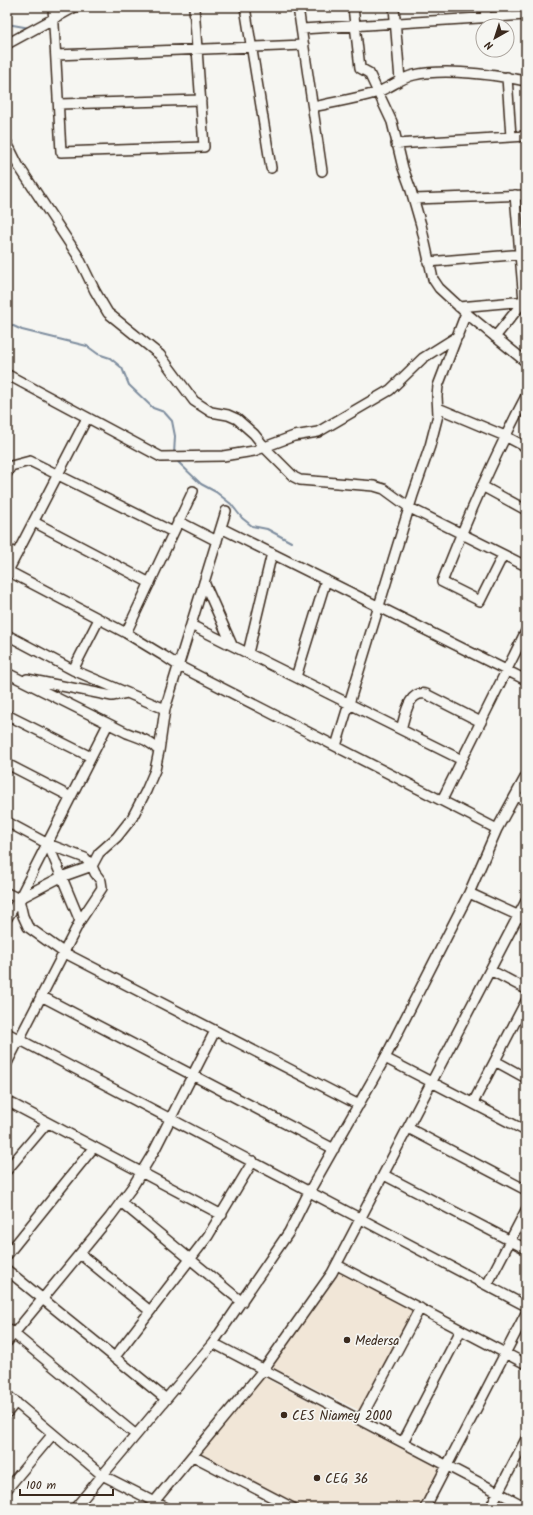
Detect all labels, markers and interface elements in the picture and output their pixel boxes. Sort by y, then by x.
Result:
north arrow [475,18,515,58]
text: N [481,36,498,54]
place label: Medersa [355,1331,399,1352]
marker: Medersa [342,1335,352,1345]
place label: CES Niamey 2000 [292,1406,393,1427]
marker: CES Niamey 2000 [279,1410,289,1420]
place label: CEG 36 [325,1469,368,1490]
scale bar [20,1471,113,1497]
marker: CEG 36 [312,1473,322,1483]
text: 100 m [26,1476,57,1495]

